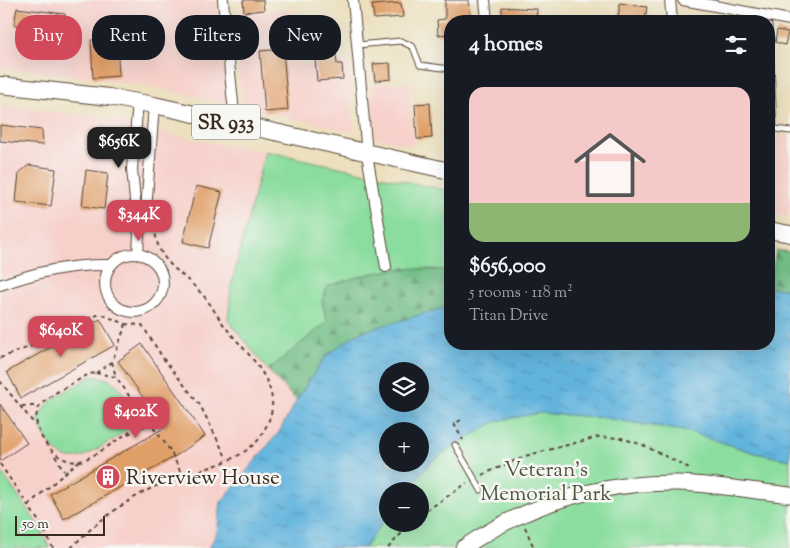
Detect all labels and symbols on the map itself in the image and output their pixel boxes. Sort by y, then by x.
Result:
road number: SR 933 [192,104,260,140]
pin: $656K [84,126,154,169]
pin: $344K [104,200,174,242]
pin: $640K [26,316,96,358]
pin: $402K [101,396,171,439]
park label: Veteran's Memorial Park [480,456,612,510]
building icon: Riverview House [95,464,121,490]
place label: Riverview House [126,464,280,494]
scale bar [15,513,105,536]

